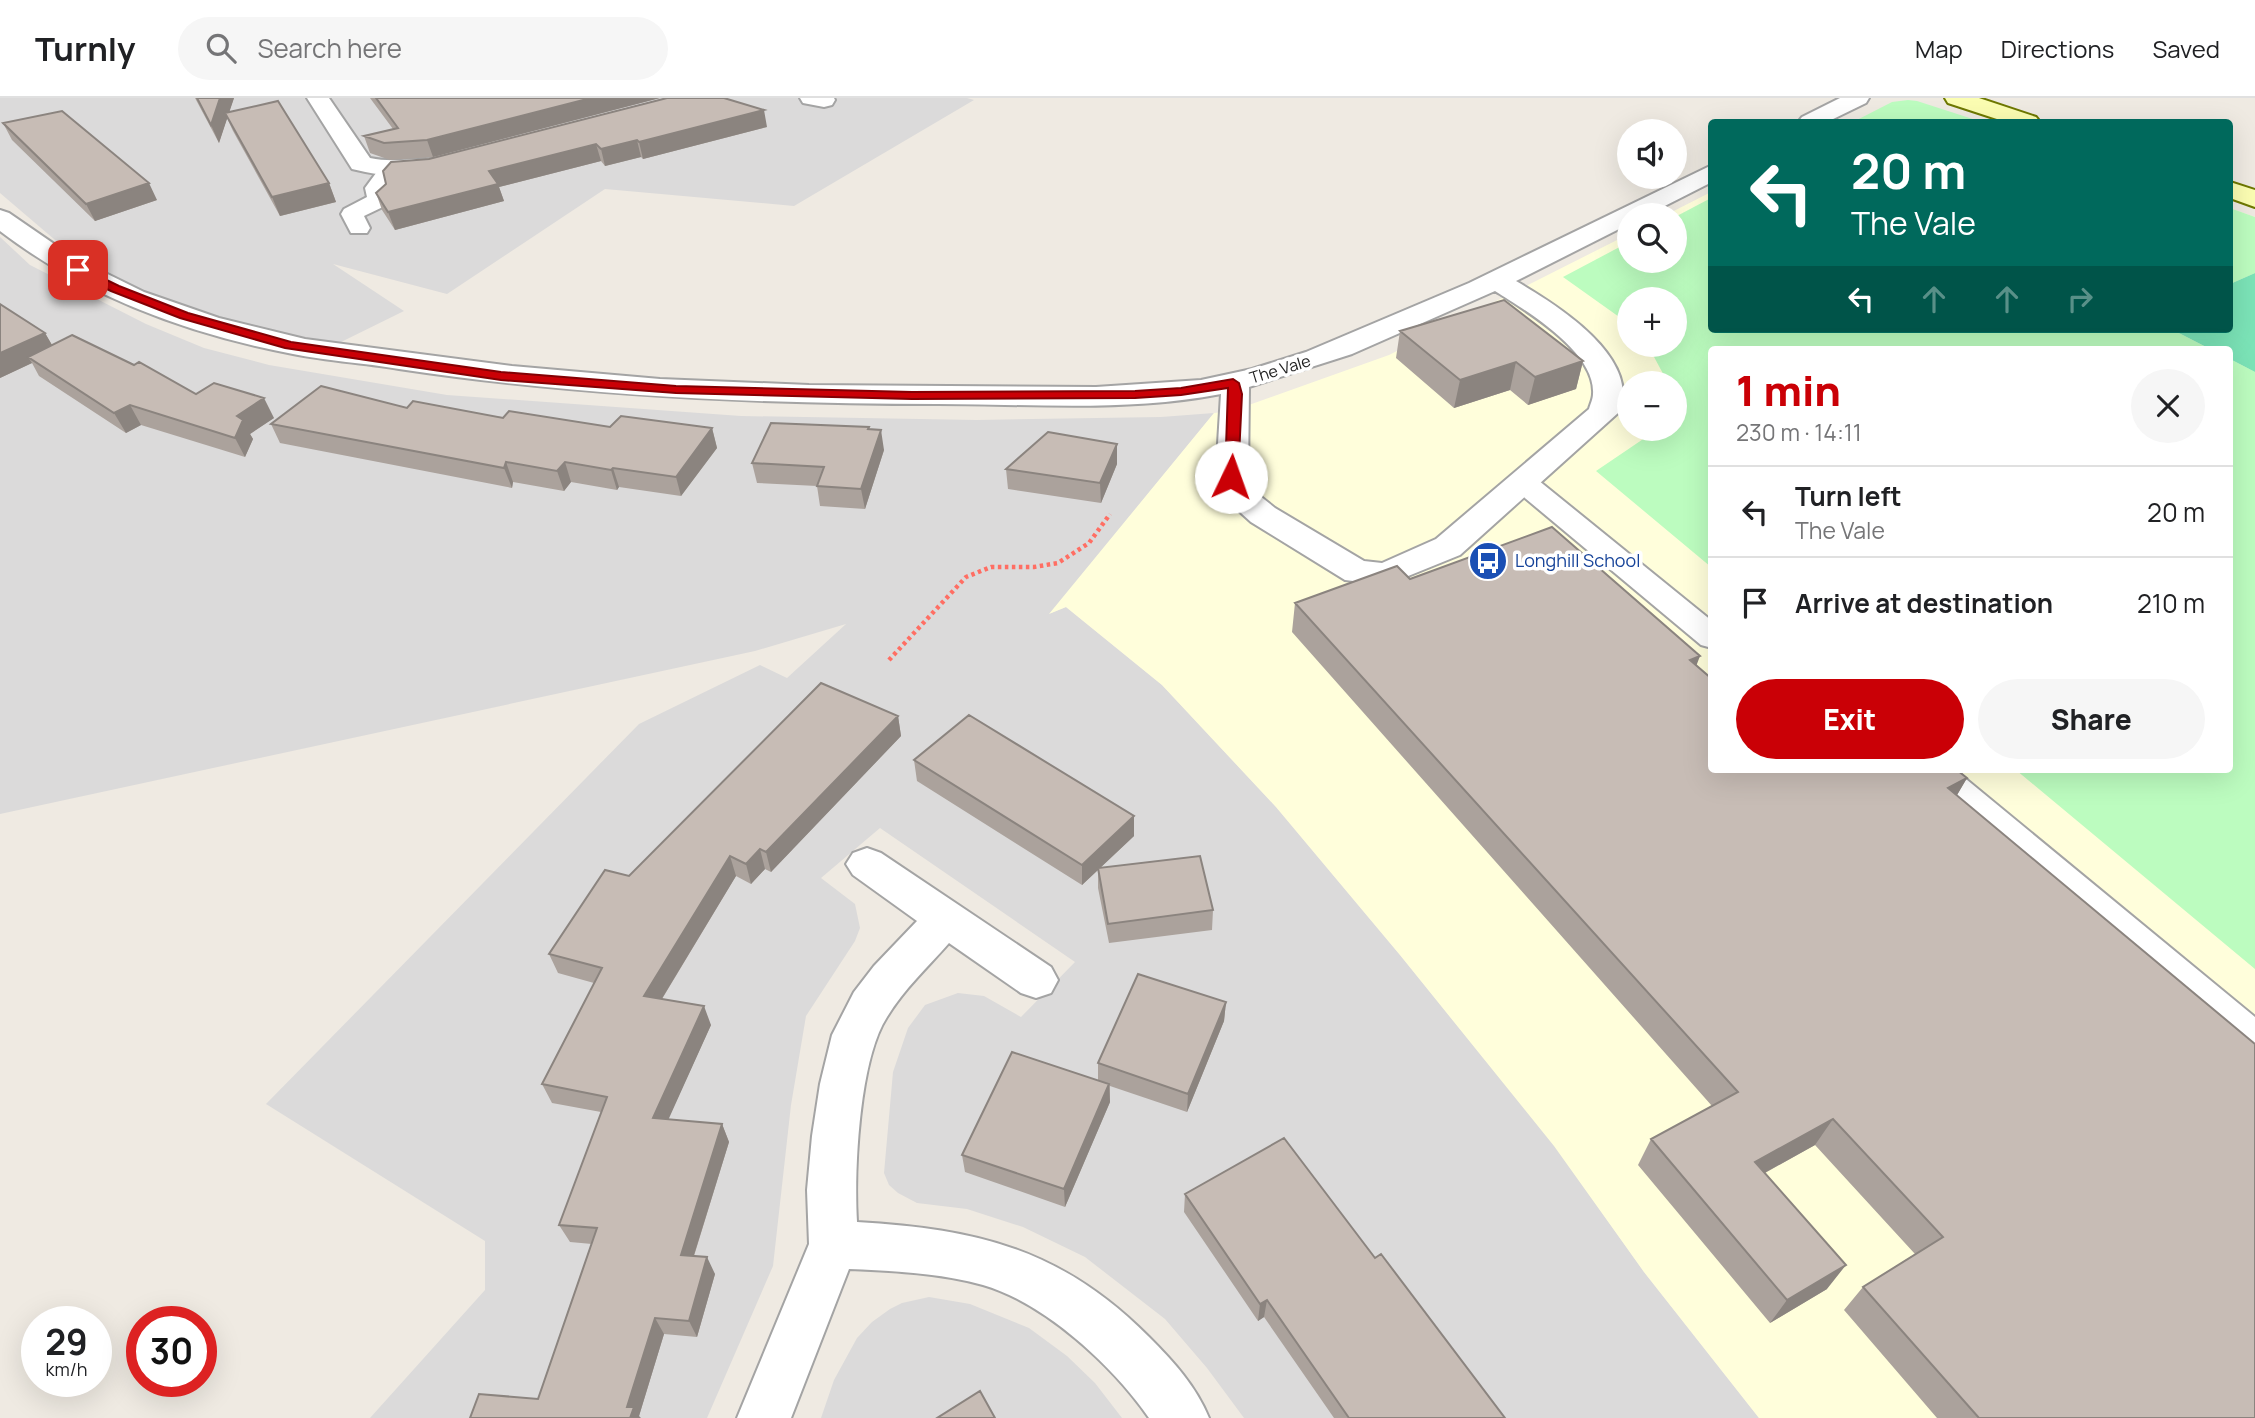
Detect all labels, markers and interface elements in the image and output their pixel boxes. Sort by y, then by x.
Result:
search box [178,17,668,80]
text: Turnly [35,26,136,71]
icon: search [202,29,240,67]
text: Search here [258,30,402,66]
text: Map [1915,32,1963,65]
text: Directions [2001,32,2114,65]
text: Saved [2152,32,2220,65]
map controls [1617,119,1687,441]
button: sound [1617,119,1687,189]
text: 20 m [1851,137,1966,204]
icon: left [1736,147,1827,238]
text: The Vale [1851,201,1976,245]
button: search [1617,203,1687,273]
pin [48,240,108,300]
icon: arrive [59,251,97,289]
icon: left [1842,280,1880,318]
icon: ahead [1915,280,1953,318]
icon: ahead [1988,280,2026,318]
icon: right [2061,280,2099,318]
button: + [1617,287,1687,357]
street label: The Vale [1247,349,1313,389]
text: 1 min [1736,361,1841,419]
button: close [2131,369,2205,443]
button: − [1617,371,1687,441]
text: 230 m · 14:11 [1736,416,1862,448]
position arrow [1194,440,1268,514]
text: Turn left [1795,478,1902,514]
icon: left [1736,493,1774,531]
text: 20 m [2147,494,2205,530]
text: The Vale [1795,514,1885,546]
bus stop icon: Longhill School [1467,540,1509,582]
place label: Longhill School [1515,548,1640,572]
icon: arrive [1736,584,1774,622]
text: Arrive at destination [1795,585,2053,621]
text: 210 m [2137,585,2205,621]
button: Exit [1736,679,1964,759]
button: Share [1978,679,2205,759]
speed limit sign: 30 [126,1306,217,1397]
text: 29 [45,1318,88,1366]
text: km/h [46,1357,87,1381]

